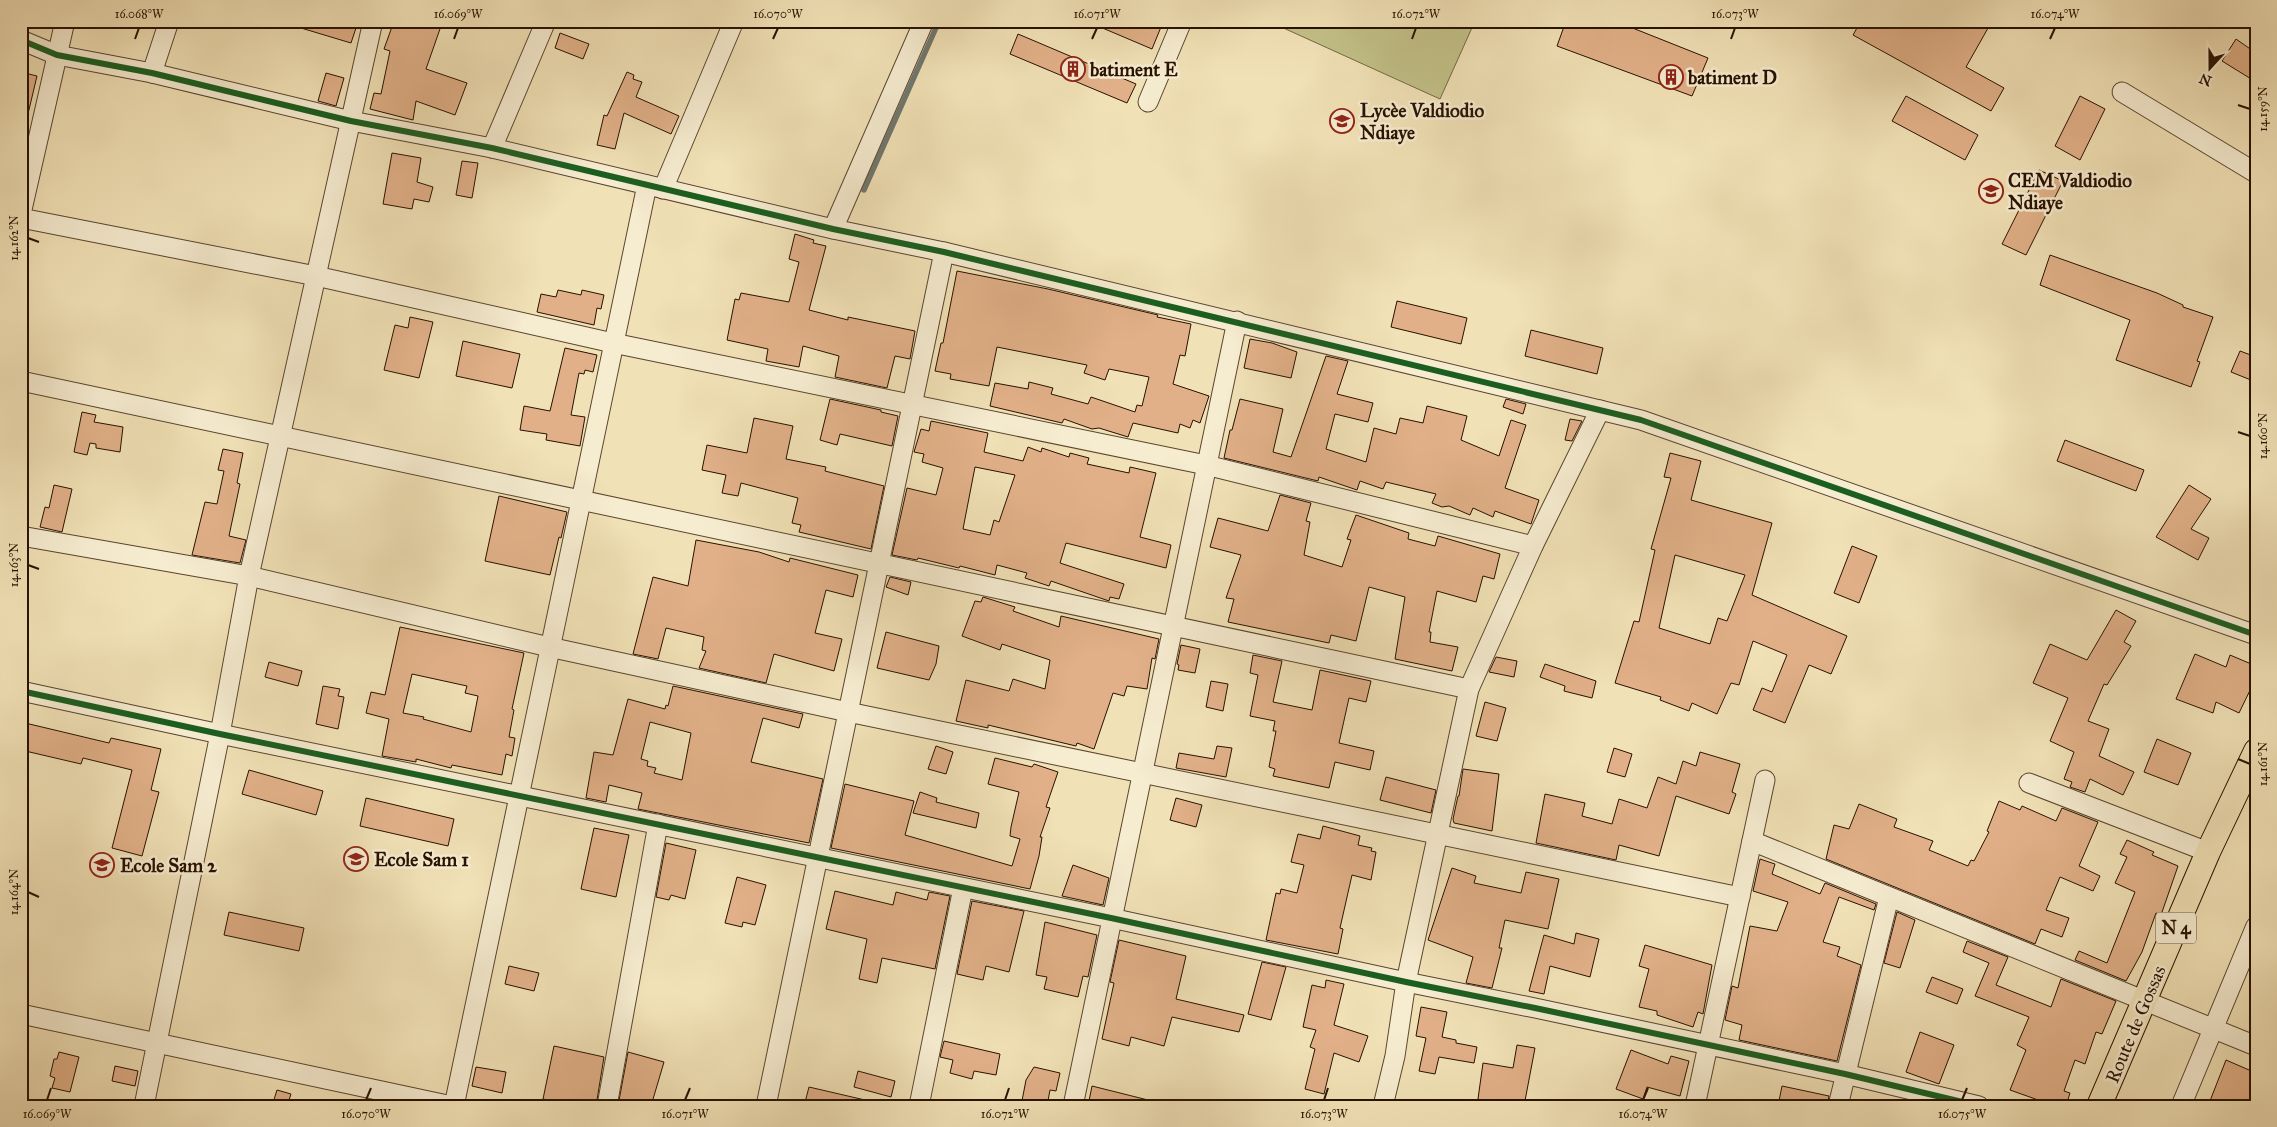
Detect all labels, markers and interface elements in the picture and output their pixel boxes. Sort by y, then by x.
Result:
text: 16.068°W [115,7,164,21]
text: 16.069°W [434,7,483,21]
text: 16.070°W [753,7,803,21]
text: 16.071°W [1073,7,1121,21]
text: 16.072°W [1392,7,1441,21]
text: 16.073°W [1711,7,1759,21]
text: 16.074°W [2031,7,2080,21]
north arrow [2184,42,2234,92]
building icon: batiment E [1060,56,1086,82]
place label: batiment E [1089,58,1178,81]
building icon: batiment D [1658,64,1684,90]
place label: batiment D [1687,66,1777,89]
text: N [2197,70,2214,90]
text: 14.159°N [2256,86,2270,132]
place label: Lycèe Valdiodio Ndiaye [1360,99,1484,145]
school or university icon: Lycèe Valdiodio Ndiaye [1329,108,1355,134]
place label: CEM Valdiodio Ndiaye [2008,169,2132,215]
school or university icon: CEM Valdiodio Ndiaye [1978,178,2004,204]
text: 14.162°N [7,215,21,261]
text: 14.160°N [2256,413,2270,459]
text: 14.163°N [7,543,21,587]
text: 14.161°N [2256,742,2270,786]
school or university icon: Ecole Sam 1 [343,846,369,872]
place label: Ecole Sam 1 [374,848,469,871]
school or university icon: Ecole Sam 2 [89,852,115,878]
place label: Ecole Sam 2 [120,854,217,877]
text: 14.164°N [7,869,21,915]
road number: N 4 [2156,912,2196,944]
street label: Route de Gossas [2100,962,2171,1087]
text: 16.069°W [23,1107,72,1121]
text: 16.070°W [341,1107,391,1121]
text: 16.071°W [661,1107,709,1121]
text: 16.072°W [981,1107,1030,1121]
text: 16.073°W [1300,1107,1348,1121]
text: 16.074°W [1619,1107,1668,1121]
text: 16.075°W [1938,1107,1987,1121]

